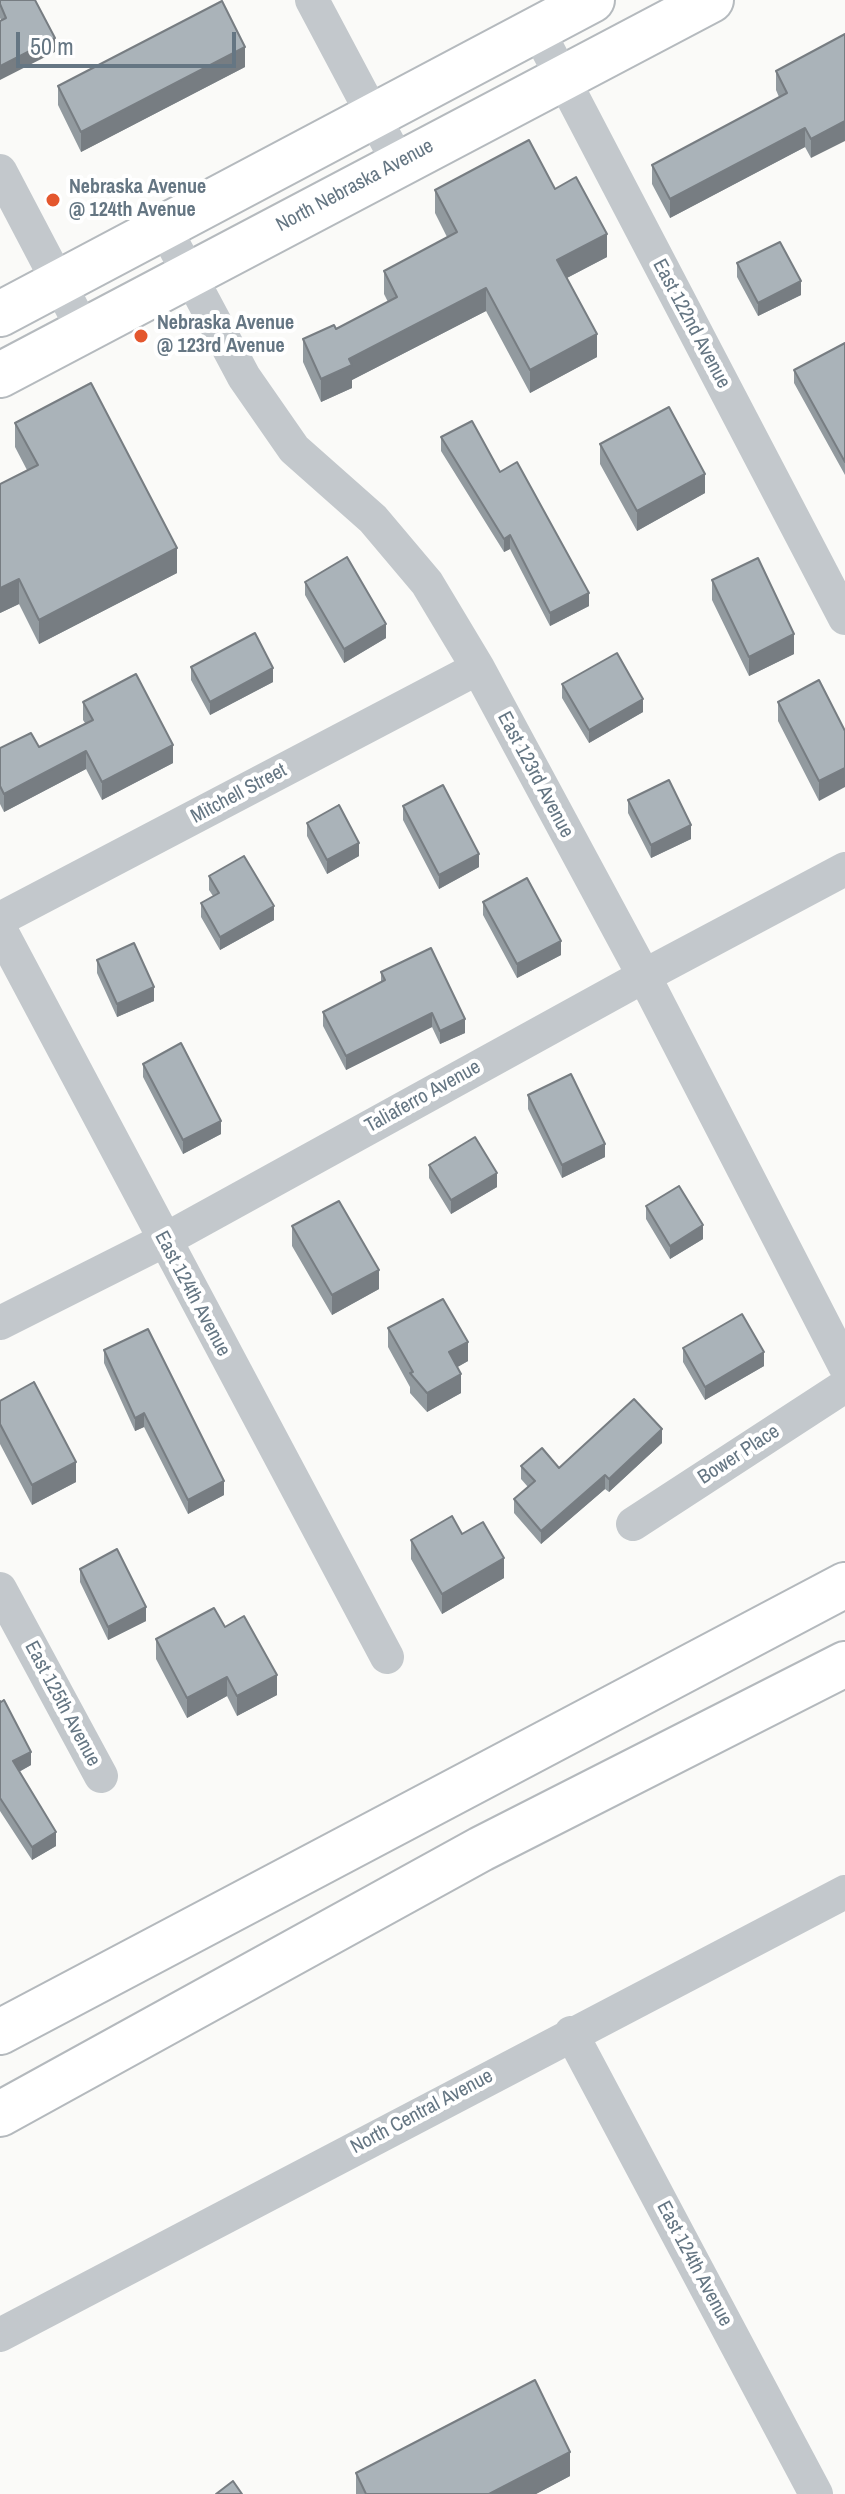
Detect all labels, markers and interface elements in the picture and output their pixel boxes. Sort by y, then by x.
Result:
scale bar [20,16,240,66]
text: 50 m [30,30,74,62]
street label: North Nebraska Avenue [272,134,438,238]
place label: Nebraska Avenue @ 124th Avenue [69,176,206,223]
marker: Nebraska Avenue @ 124th Avenue [44,191,62,209]
street label: East 122nd Avenue [647,255,735,393]
place label: Nebraska Avenue @ 123rd Avenue [157,312,294,359]
marker: Nebraska Avenue @ 123rd Avenue [132,327,150,345]
street label: East 123rd Avenue [492,708,578,842]
street label: Mitchell Street [187,759,291,829]
street label: Taliaferro Avenue [361,1055,485,1139]
street label: East 124th Avenue [149,1227,235,1361]
street label: Bower Place [694,1420,784,1490]
street label: East 125th Avenue [19,1637,105,1771]
street label: North Central Avenue [347,2064,497,2160]
street label: East 124th Avenue [651,2197,737,2331]

